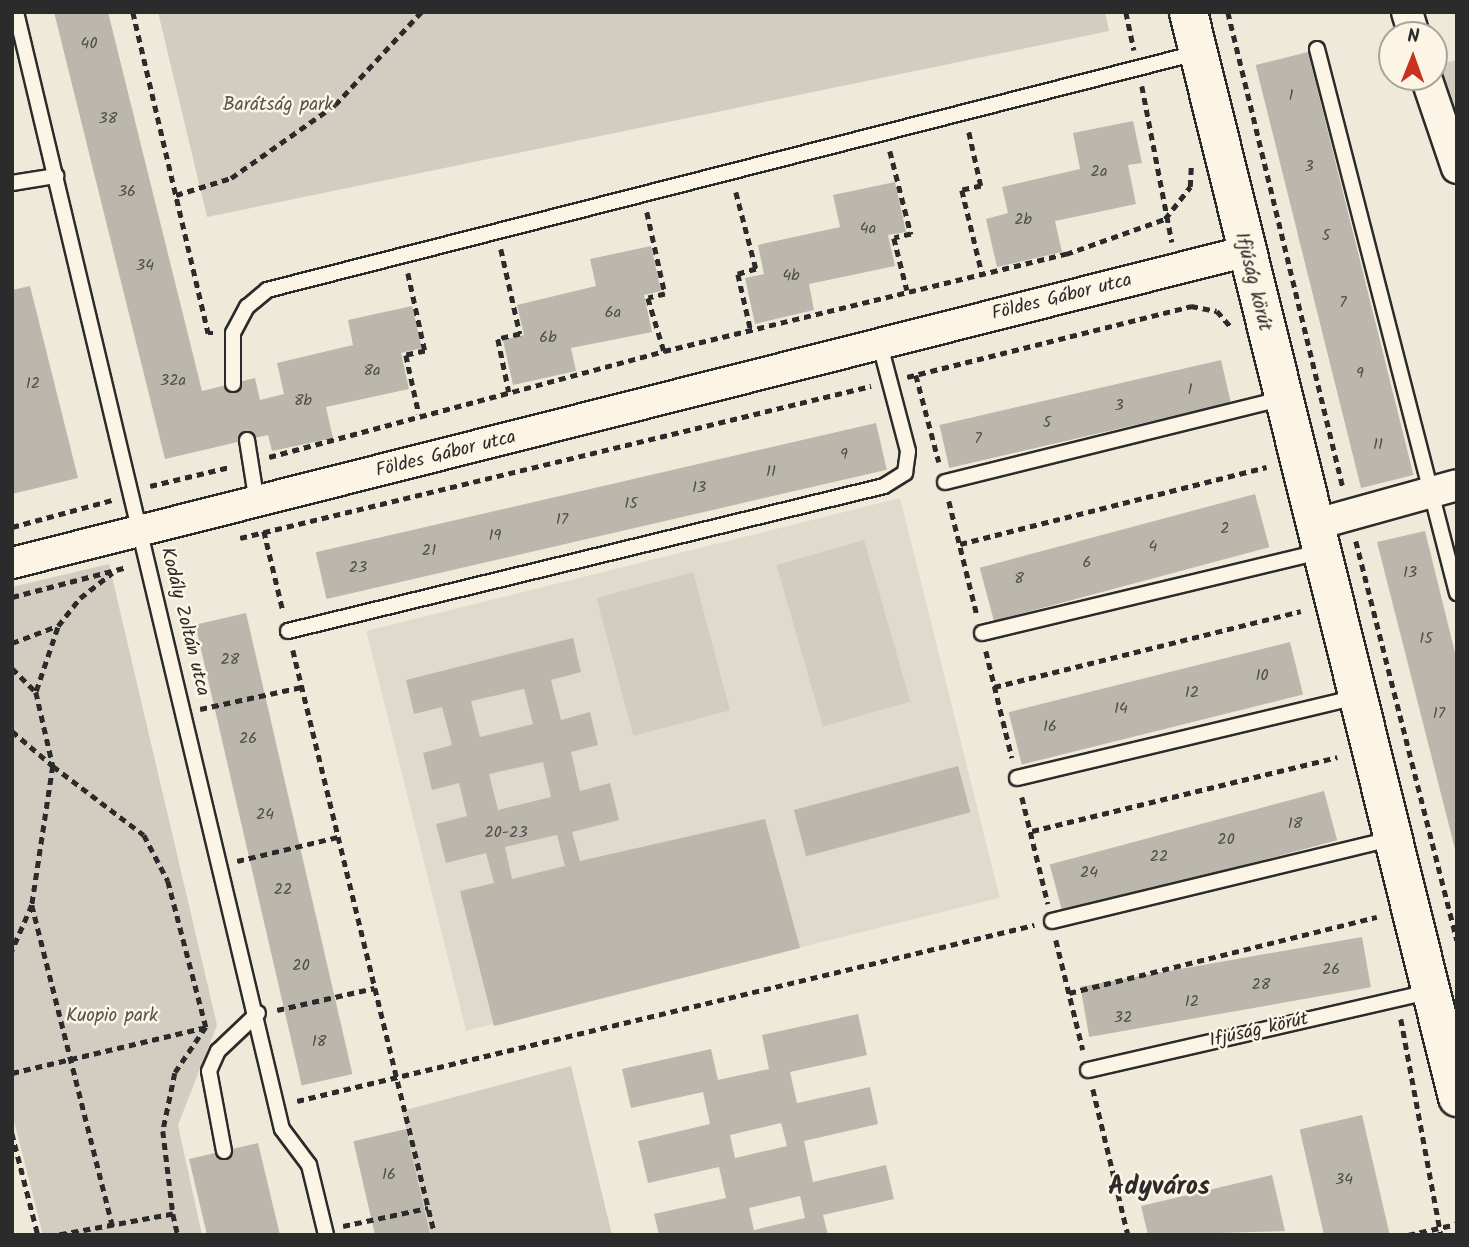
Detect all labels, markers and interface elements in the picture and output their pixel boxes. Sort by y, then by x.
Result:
north arrow [1378,21,1448,91]
text: N [1407,22,1420,52]
house number: 40 [81,34,97,54]
house number: 1 [1288,86,1294,106]
park label: Barátság park [223,95,333,117]
house number: 38 [99,109,117,129]
house number: 3 [1304,157,1314,177]
house number: 2a [1091,162,1107,182]
house number: 36 [118,182,136,202]
house number: 2b [1014,210,1032,230]
house number: 4a [860,219,876,239]
house number: 5 [1322,226,1330,246]
street label: Ifjúság körút [1229,230,1275,334]
house number: 34 [136,256,154,276]
house number: 4b [782,266,800,286]
street label: Földes Gábor utca [989,270,1135,326]
house number: 7 [1339,293,1347,313]
house number: 6a [605,303,621,323]
house number: 6b [539,328,557,348]
house number: 8a [363,361,381,381]
house number: 9 [1356,364,1364,384]
house number: 32a [160,371,186,391]
house number: 12 [26,374,40,394]
house number: 1 [1187,380,1193,400]
house number: 8b [294,391,312,411]
house number: 3 [1114,396,1124,416]
house number: 5 [1043,413,1051,433]
street label: Földes Gábor utca [373,427,519,483]
house number: 7 [974,429,982,449]
house number: 11 [1373,435,1383,455]
house number: 9 [840,445,848,465]
house number: 11 [766,462,776,482]
house number: 13 [692,478,706,498]
house number: 15 [624,494,638,514]
house number: 17 [556,510,568,530]
house number: 2 [1220,519,1230,539]
house number: 19 [489,526,501,546]
house number: 4 [1149,537,1157,557]
house number: 21 [422,541,436,561]
street label: Kodály Zoltán utca [154,545,214,699]
house number: 6 [1083,553,1091,573]
house number: 23 [349,558,367,578]
house number: 13 [1403,563,1417,583]
house number: 8 [1014,569,1024,589]
house number: 15 [1419,629,1433,649]
house number: 28 [221,650,239,670]
house number: 10 [1255,666,1269,686]
house number: 12 [1185,683,1199,703]
house number: 14 [1114,699,1128,719]
house number: 17 [1433,704,1445,724]
house number: 16 [1043,717,1057,737]
house number: 26 [239,729,257,749]
house number: 24 [256,805,274,825]
house number: 18 [1288,814,1302,834]
house number: 20-23 [484,823,528,843]
house number: 20 [1217,830,1235,850]
house number: 22 [1150,847,1168,867]
house number: 24 [1080,863,1098,883]
house number: 22 [274,880,292,900]
house number: 20 [292,956,310,976]
house number: 26 [1322,960,1340,980]
house number: 28 [1252,975,1270,995]
house number: 12 [1185,992,1199,1012]
park label: Kuopio park [66,1006,158,1028]
house number: 32 [1114,1008,1132,1028]
street label: Ifjúság körút [1207,1009,1311,1053]
house number: 18 [312,1032,326,1052]
house number: 16 [382,1165,396,1185]
house number: 34 [1335,1170,1353,1190]
district label: Adyváros [1108,1172,1210,1204]

